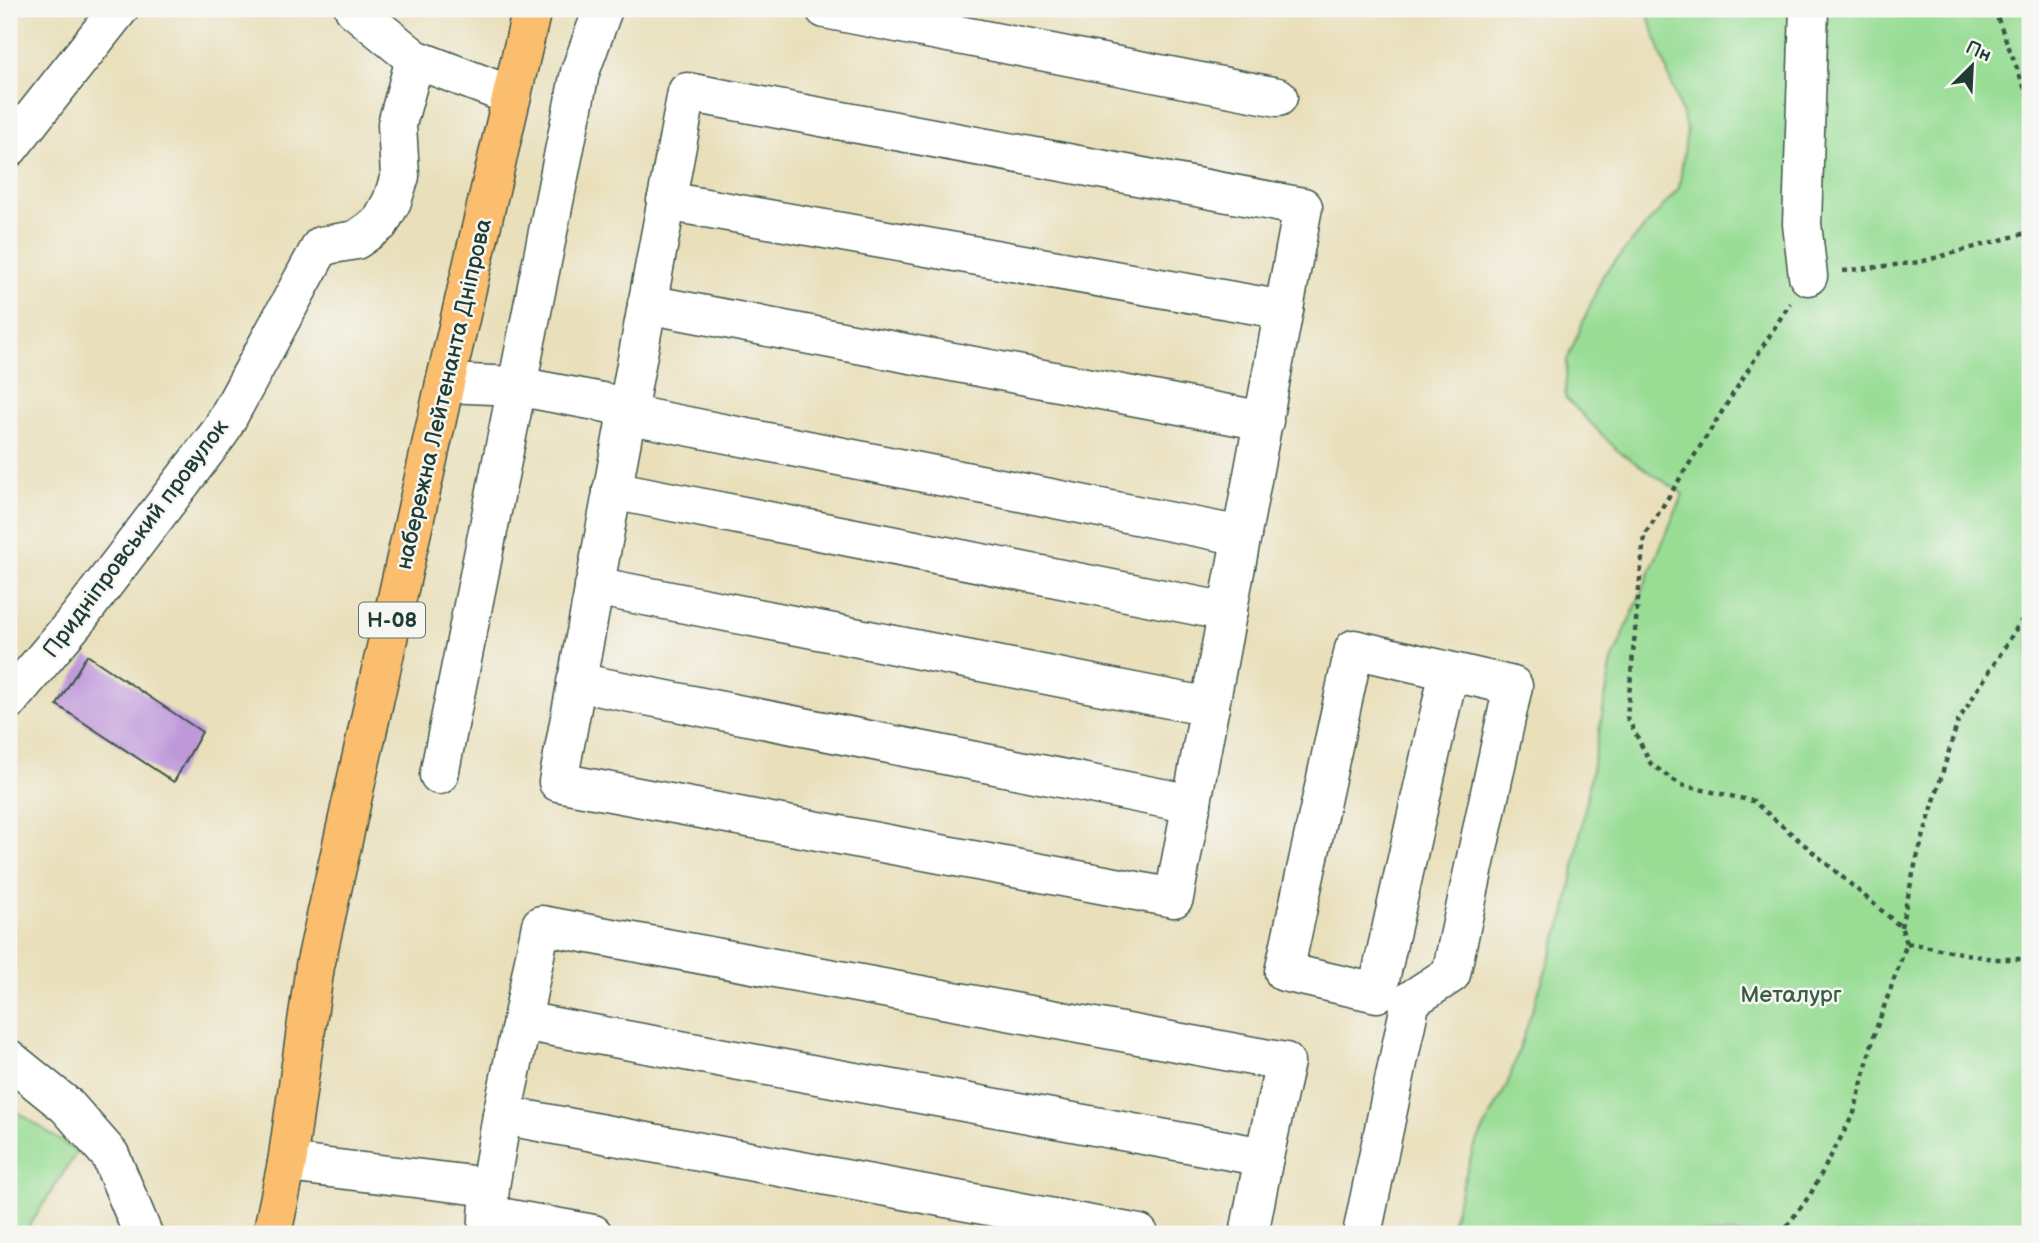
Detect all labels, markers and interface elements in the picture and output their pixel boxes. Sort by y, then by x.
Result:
north arrow [1938,32,2008,102]
text: Пн [1962,36,1995,67]
street label: набережна Лейтенанта Дніпрова [390,216,498,572]
street label: Придніпровський провулок [37,413,235,663]
road number: Н-08 [359,602,425,638]
park label: Металург [1740,981,1842,1009]

